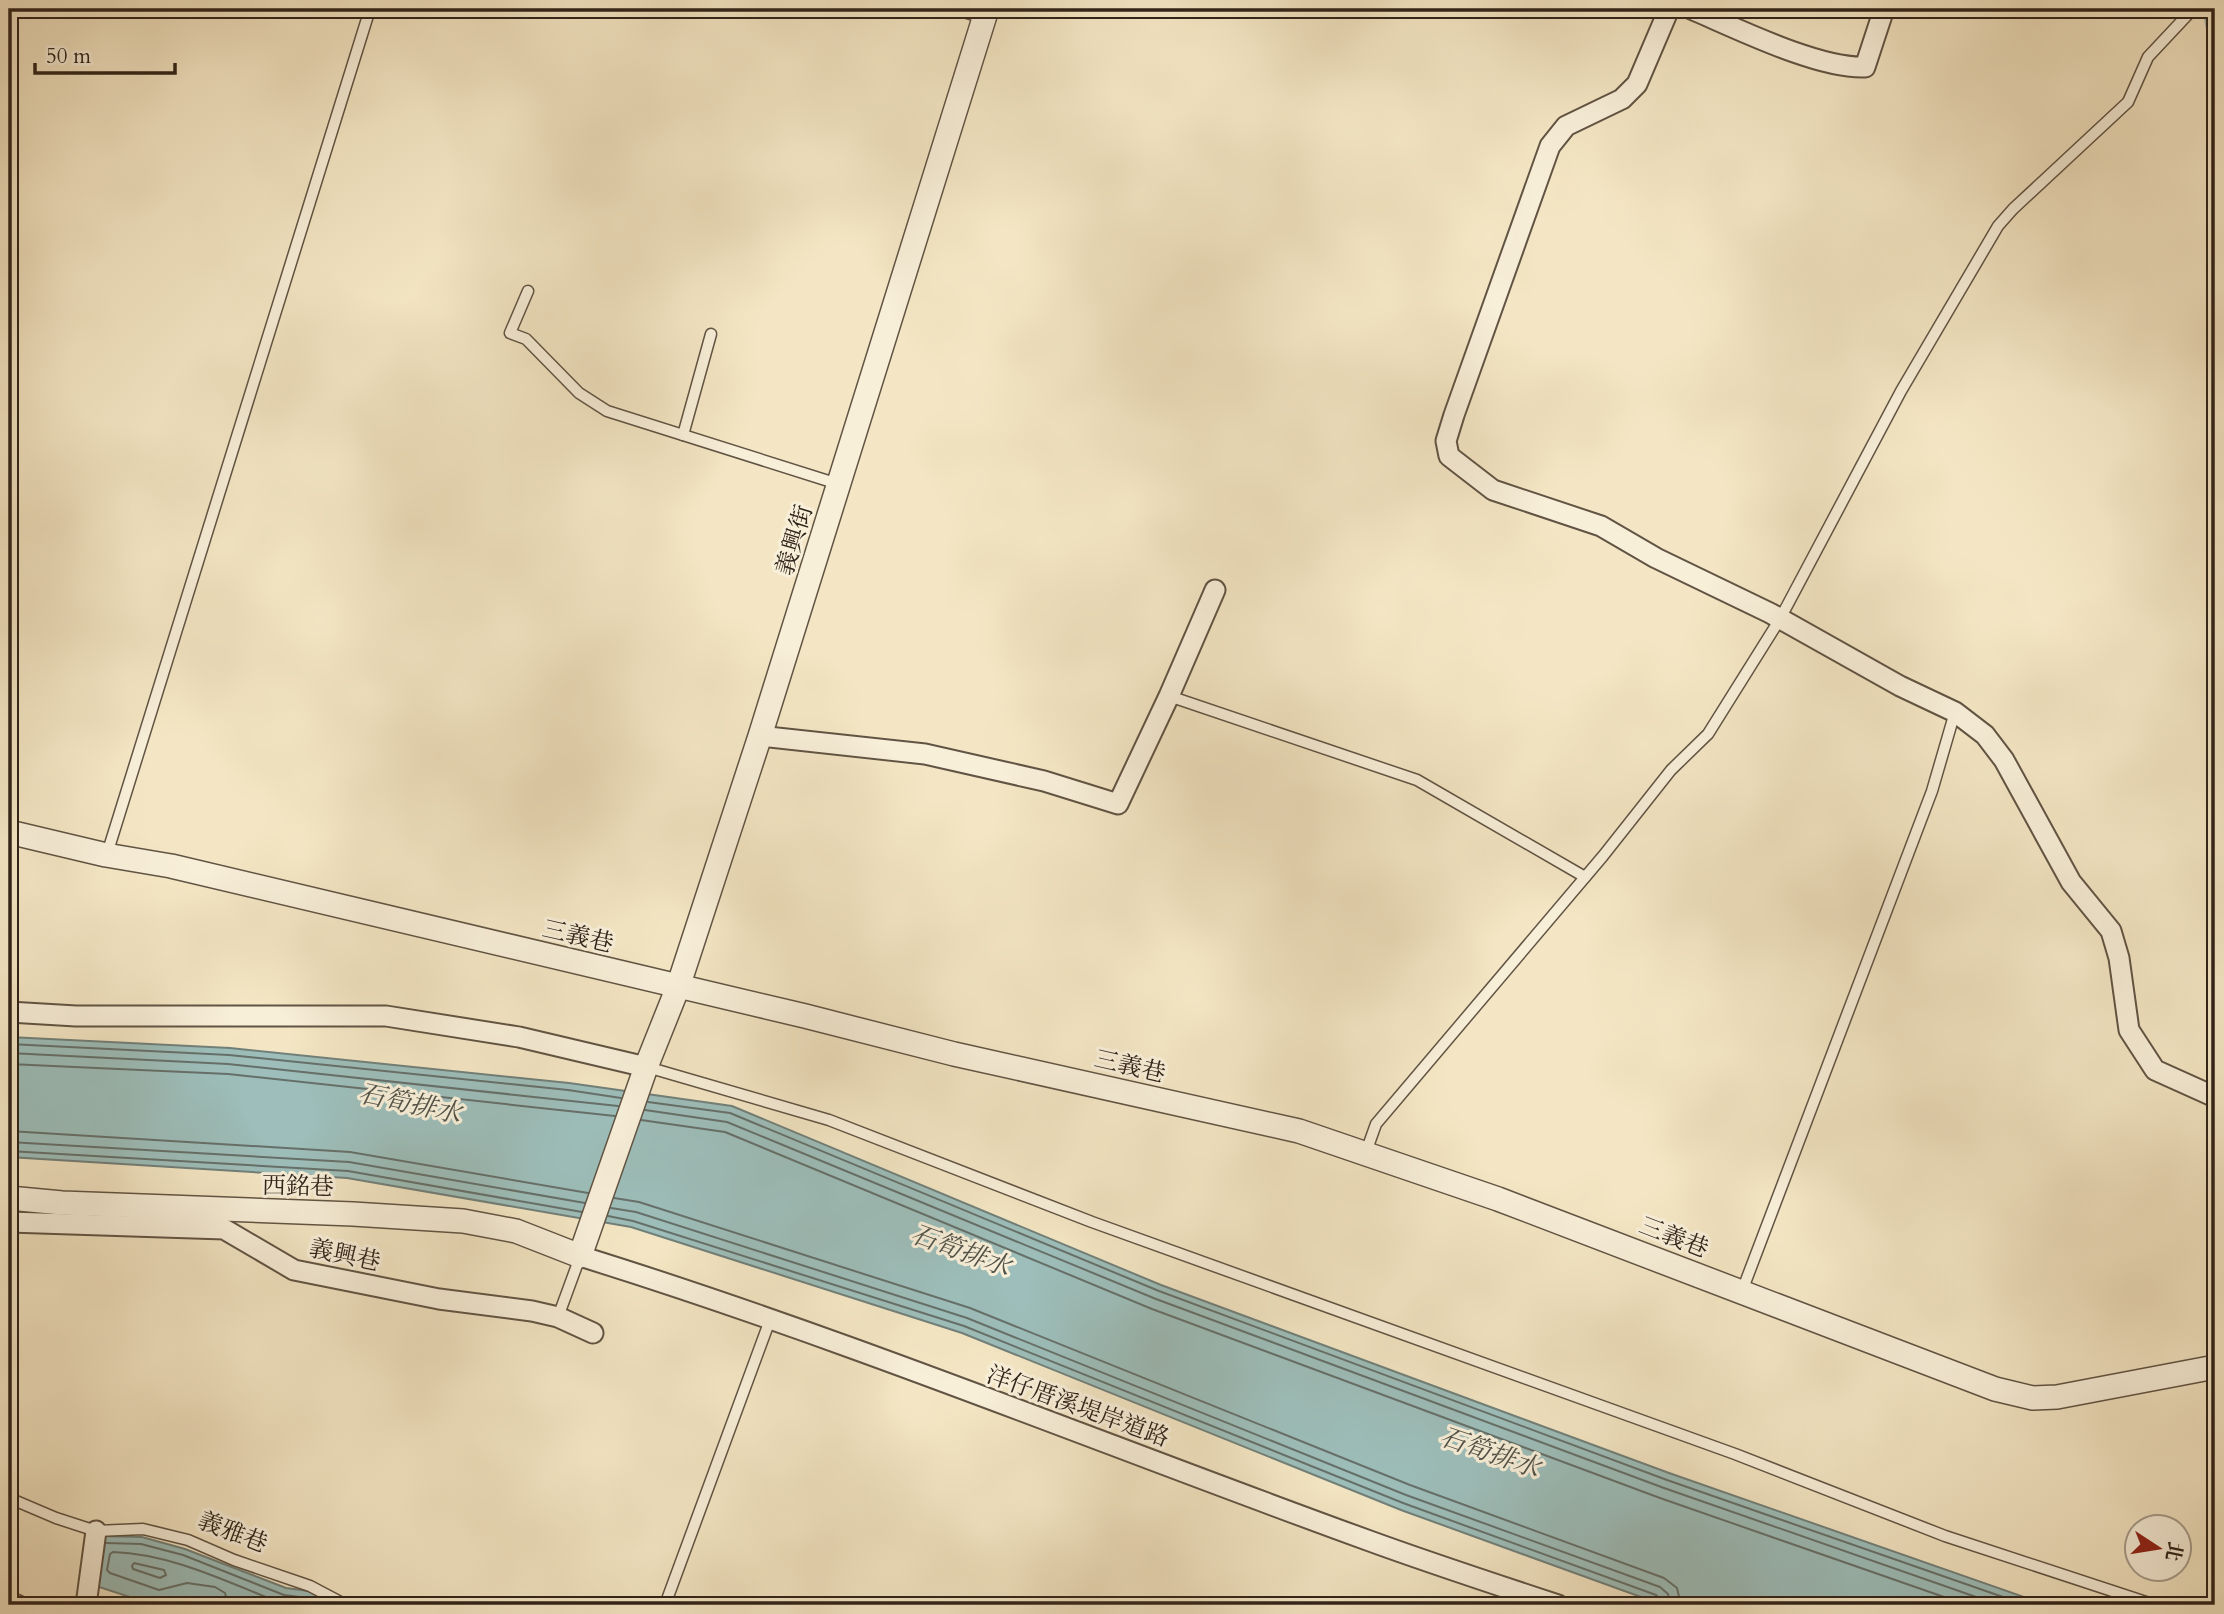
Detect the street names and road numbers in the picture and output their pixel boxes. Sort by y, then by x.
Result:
street label: 義興街 [768,501,821,579]
street label: 三義巷 [539,912,617,961]
street label: 三義巷 [1091,1042,1169,1091]
street label: 西銘巷 [262,1169,334,1204]
street label: 三義巷 [1634,1209,1713,1266]
street label: 義興巷 [306,1232,384,1279]
street label: 洋仔厝溪堤岸道路 [982,1358,1174,1455]
street label: 義雅巷 [193,1504,272,1561]

